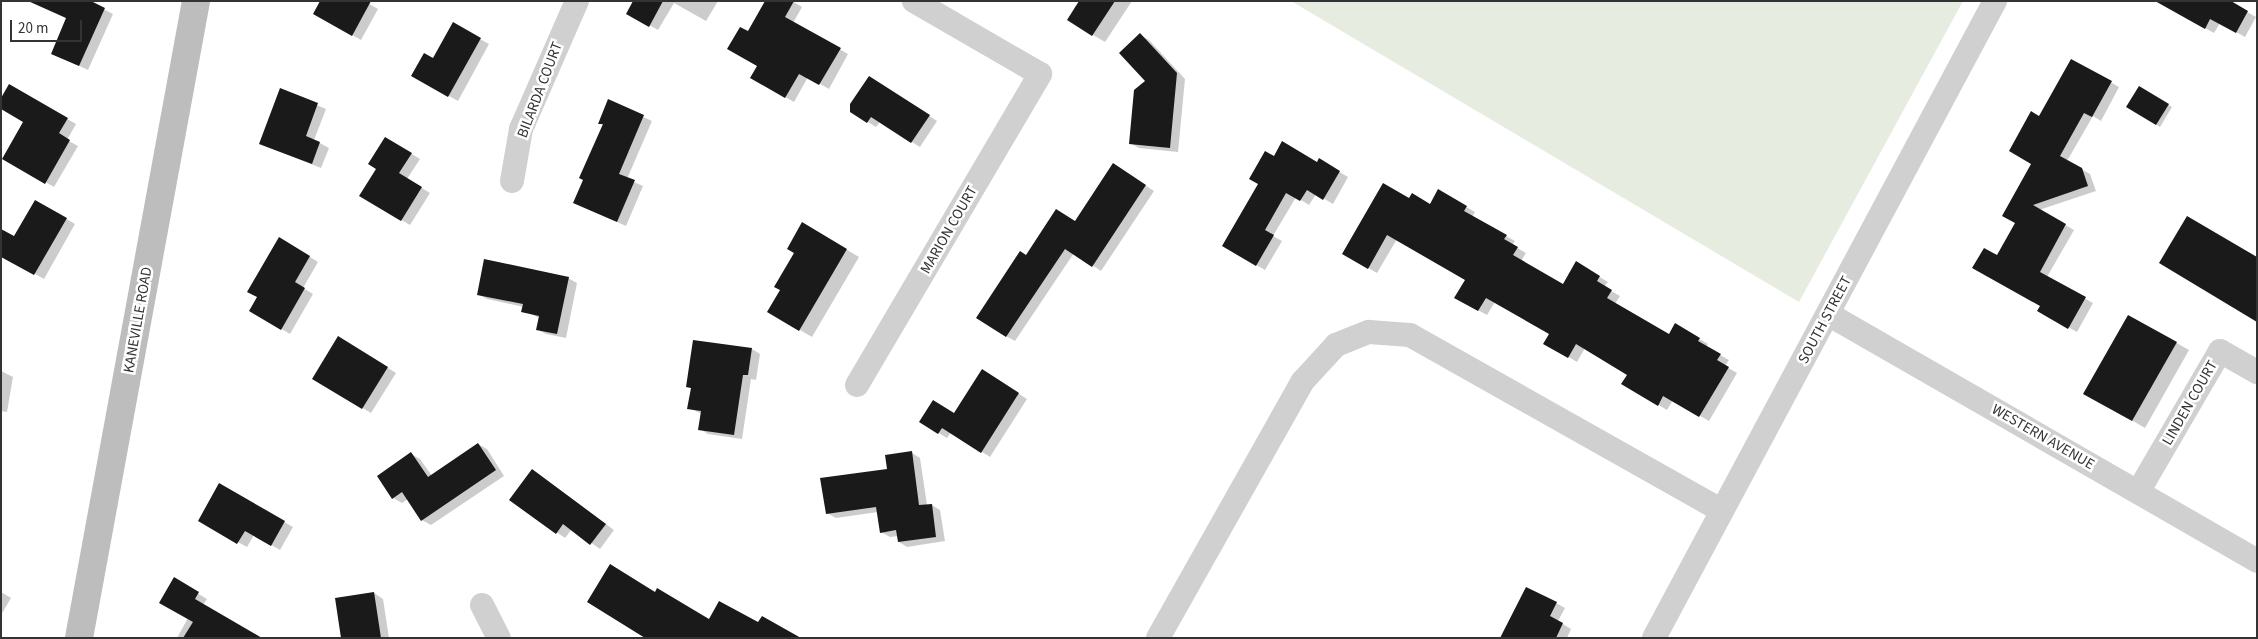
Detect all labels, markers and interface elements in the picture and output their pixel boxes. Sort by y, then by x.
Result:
scale bar [12,10,85,42]
text: 20 m [18,18,48,39]
street label: BILARDA COURT [513,40,567,140]
street label: MARION COURT [917,183,981,277]
street label: KANEVILLE ROAD [120,266,156,374]
street label: SOUTH STREET [1794,273,1856,367]
street label: LINDEN COURT [2158,357,2222,449]
street label: WESTERN AVENUE [1989,400,2097,474]

